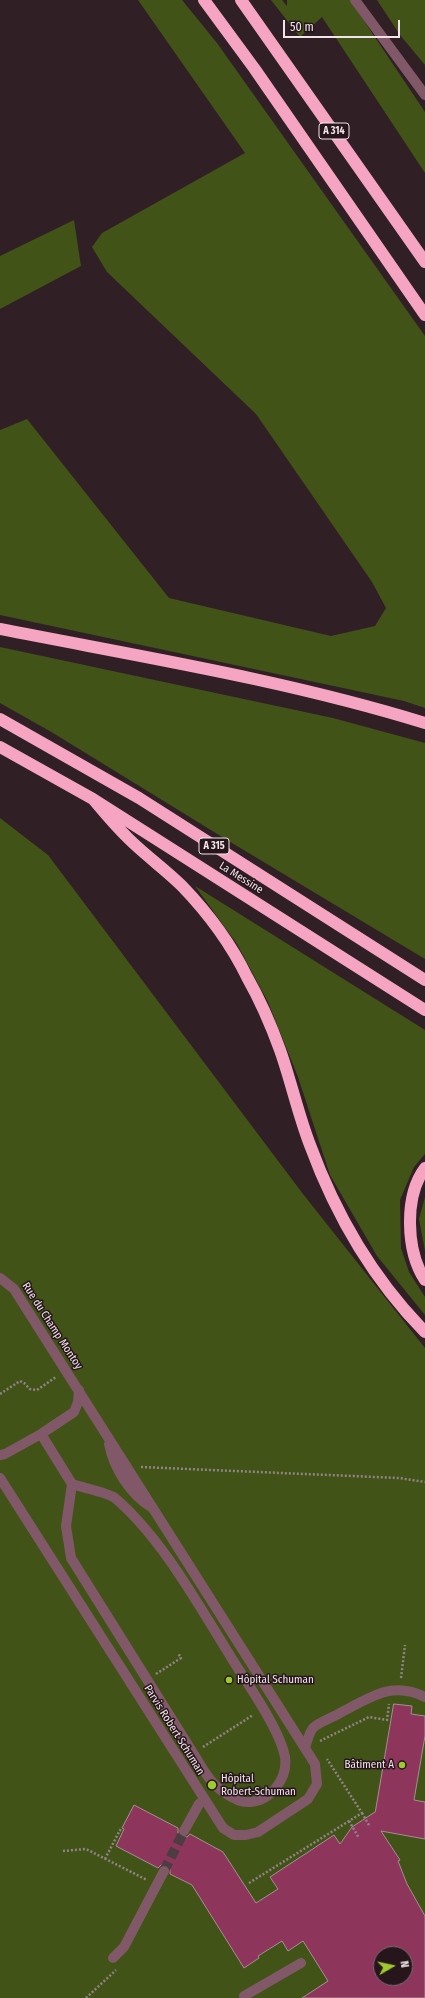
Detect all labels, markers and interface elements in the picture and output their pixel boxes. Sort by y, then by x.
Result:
scale bar [285,12,402,38]
text: 50 m [290,20,314,34]
road number: A 314 [319,123,349,139]
road number: A 315 [199,838,229,854]
street label: La Messine [217,859,265,897]
street label: Rue du Champ Montoy [19,1280,85,1372]
place label: Hôpital Schuman [237,1673,314,1687]
marker: Hôpital Schuman [224,1675,234,1685]
street label: Parvis Robert Schuman [141,1683,207,1777]
place label: Bâtiment A [345,1758,394,1772]
marker: Bâtiment A [397,1760,407,1770]
place label: Hôpital Robert-Schuman [221,1772,296,1798]
marker: Hôpital Robert-Schuman [206,1779,218,1791]
north arrow [373,1946,413,1986]
text: N [397,1960,411,1968]

